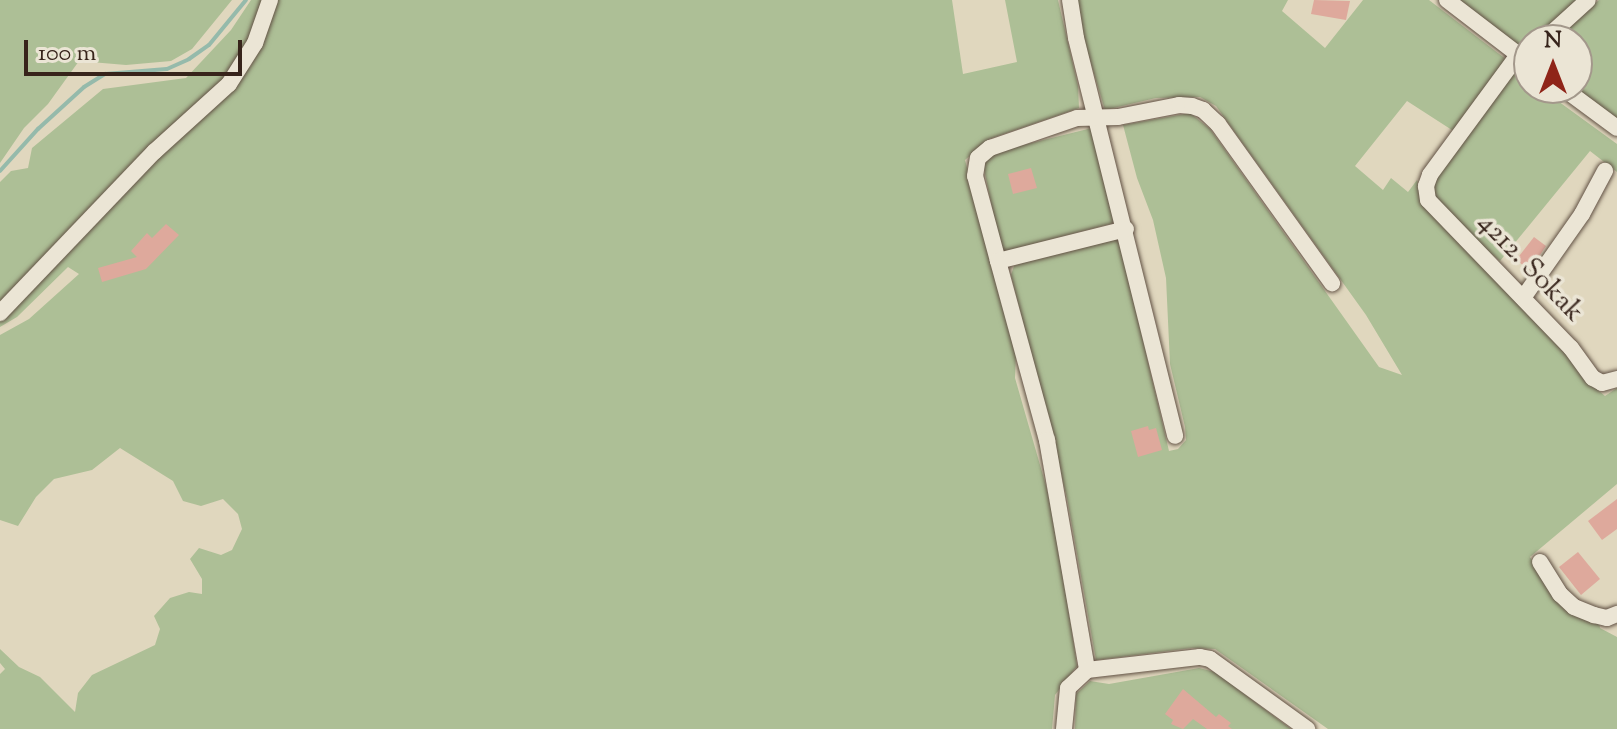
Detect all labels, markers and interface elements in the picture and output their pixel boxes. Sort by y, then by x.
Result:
scale bar [28,24,246,74]
north arrow [1513,24,1593,104]
text: N [1544,26,1562,58]
text: 100 m [38,37,96,71]
street label: 4212. Sokak [1470,207,1590,329]

